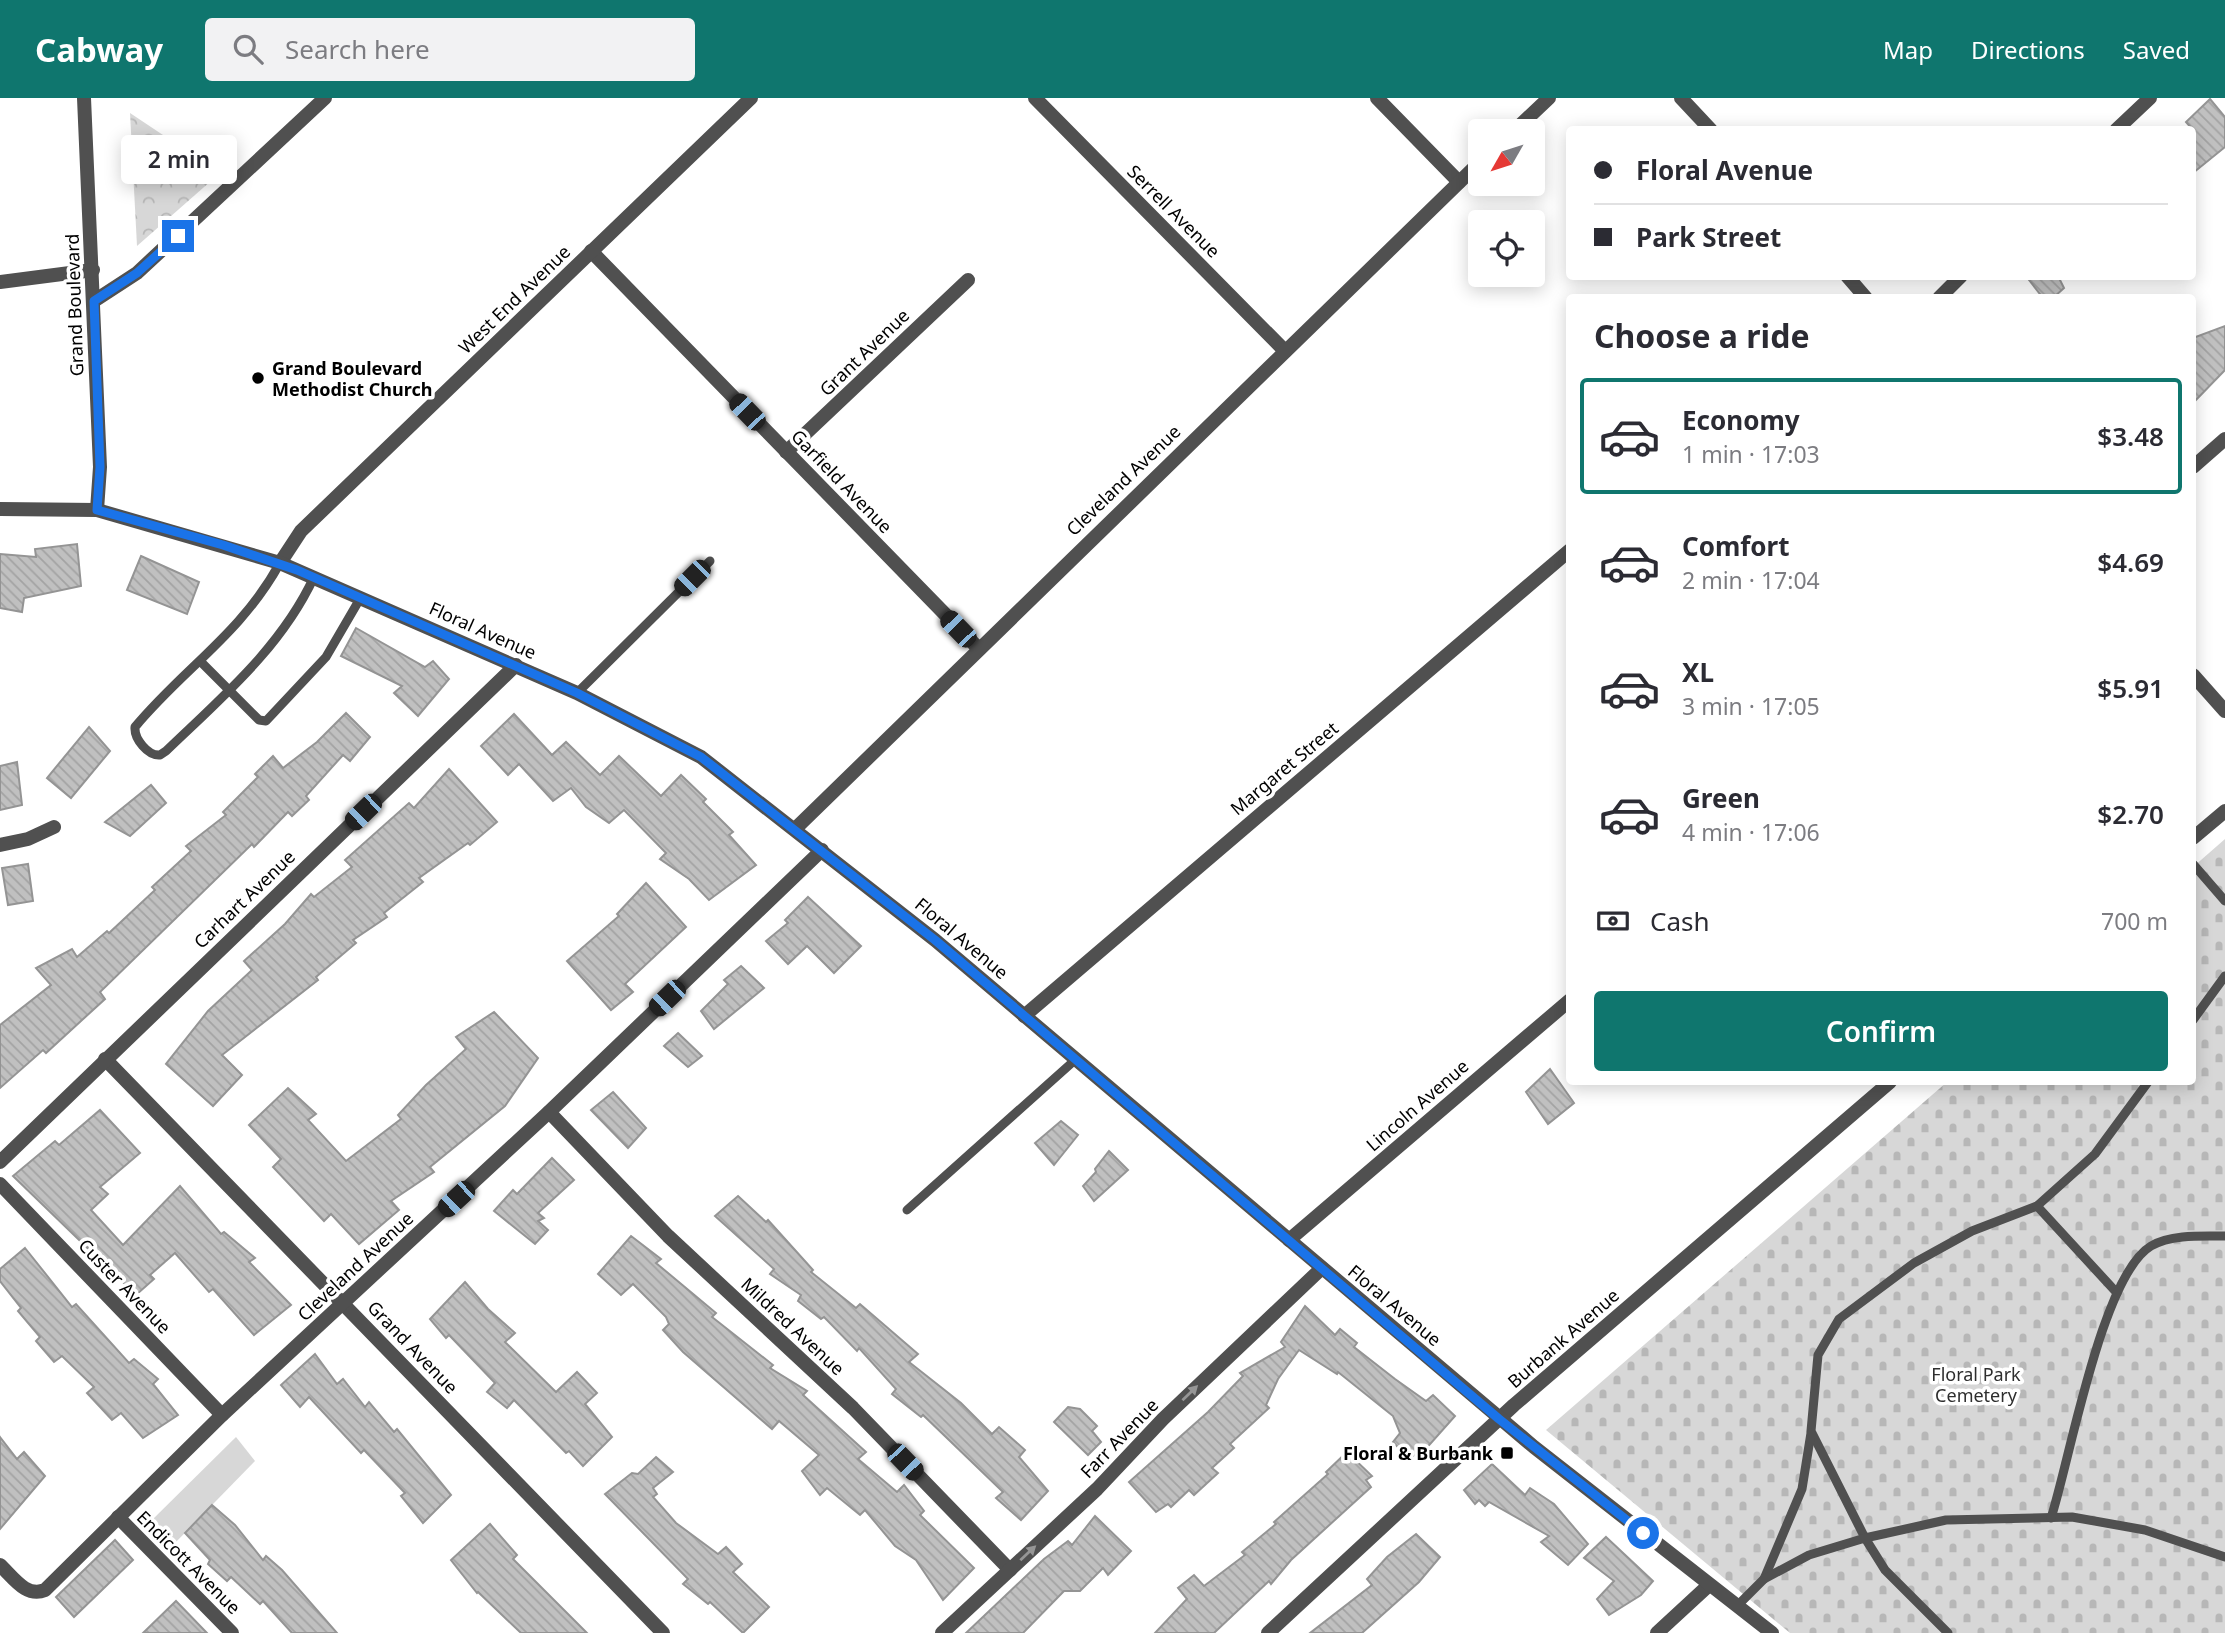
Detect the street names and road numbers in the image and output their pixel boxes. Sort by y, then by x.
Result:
street label: Serrell Avenue [1122,159,1226,263]
street label: Grand Boulevard [60,233,88,377]
street label: West End Avenue [453,240,575,358]
street label: Grant Avenue [814,303,914,401]
street label: Cleveland Avenue [1061,419,1185,541]
street label: Garfield Avenue [786,424,898,538]
street label: Floral Avenue [426,596,540,664]
street label: Margaret Street [1225,716,1343,820]
street label: Carhart Avenue [188,845,300,953]
street label: Floral Avenue [910,892,1014,984]
street label: Lincoln Avenue [1361,1054,1473,1156]
street label: Cleveland Avenue [292,1206,418,1326]
street label: Custer Avenue [74,1233,176,1339]
street label: Floral Avenue [1343,1259,1447,1351]
street label: Mildred Avenue [736,1272,850,1380]
street label: Burbank Avenue [1502,1283,1624,1393]
street label: Grand Avenue [363,1295,463,1399]
street label: Farr Avenue [1075,1393,1163,1483]
street label: Endicott Avenue [132,1505,246,1619]

